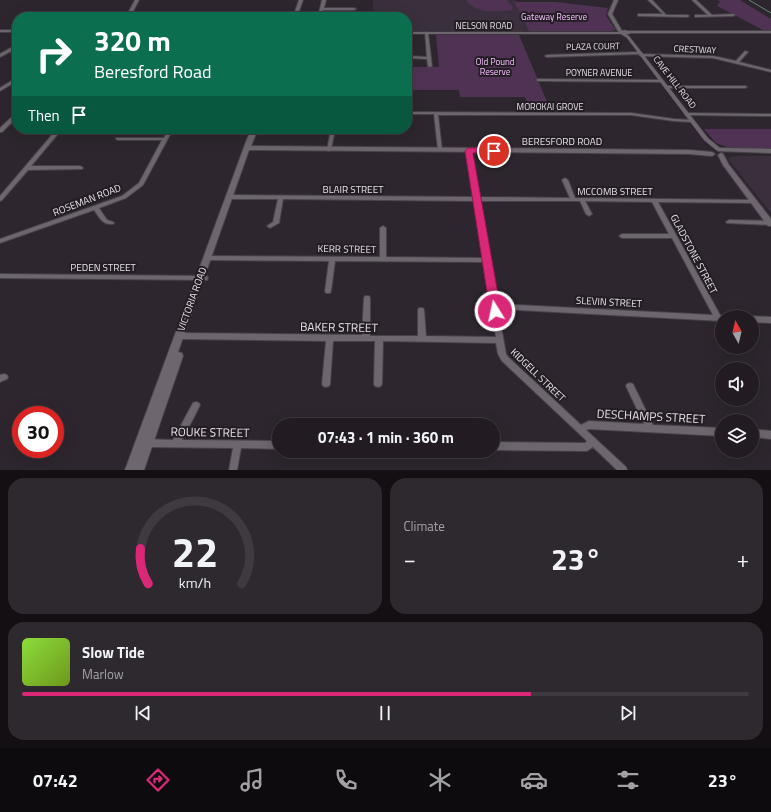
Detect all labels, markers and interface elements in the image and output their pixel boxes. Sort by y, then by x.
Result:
park label: Gateway Reserve [521,10,587,23]
text: 320 m [94,19,171,62]
street label: NELSON ROAD [456,19,513,32]
icon: right [28,28,80,80]
street label: PLAZA COURT [566,39,620,53]
street label: CRESTWAY [673,41,717,57]
street label: CAVE HILL ROAD [650,53,700,111]
park label: Old Pound Reserve [475,55,515,78]
text: Beresford Road [94,58,211,85]
street label: POYNER AVENUE [566,66,632,79]
street label: MOROKAI GROVE [517,100,583,113]
text: Then [28,104,60,127]
icon: arrive [68,104,90,126]
pin [477,134,511,168]
street label: BERESFORD ROAD [522,134,602,149]
icon: arrive [483,140,505,162]
street label: ROSEMAN ROAD [51,180,123,220]
street label: BLAIR STREET [323,182,384,197]
street label: MCCOMB STREET [577,184,654,199]
street label: GLADSTONE STREET [667,212,722,297]
street label: KERR STREET [317,241,377,257]
street label: PEDEN STREET [70,260,137,275]
street label: VICTORIA ROAD [173,265,211,333]
position arrow [474,290,516,332]
street label: SLEVIN STREET [576,293,643,311]
north arrow [715,310,759,354]
map controls [715,310,759,458]
street label: BAKER STREET [300,317,379,337]
street label: KIDGELL STREET [507,345,569,406]
button: sound [715,362,759,406]
street label: DESCHAMPS STREET [596,404,706,428]
speed limit sign: 30 [12,406,64,458]
button: layers [715,414,759,458]
street label: ROUKE STREET [170,422,250,442]
text: 07:43 · 1 min · 360 m [318,426,454,449]
text: Climate [404,516,445,536]
text: 22 [171,520,218,583]
text: 23° [551,536,601,582]
text: − [404,542,416,576]
text: + [737,542,749,576]
text: km/h [179,572,211,594]
text: Slow Tide [82,641,145,664]
text: Marlow [82,664,124,684]
icon: previous [132,702,154,724]
icon: pause [374,702,396,724]
icon: next [617,702,639,724]
icon: directions [144,766,172,794]
icon: music [238,766,266,794]
icon: phone [332,766,360,794]
icon: climate [426,766,454,794]
icon: car [520,766,548,794]
icon: filters [614,766,642,794]
text: 07:42 [33,767,78,794]
text: 23° [708,767,738,794]

